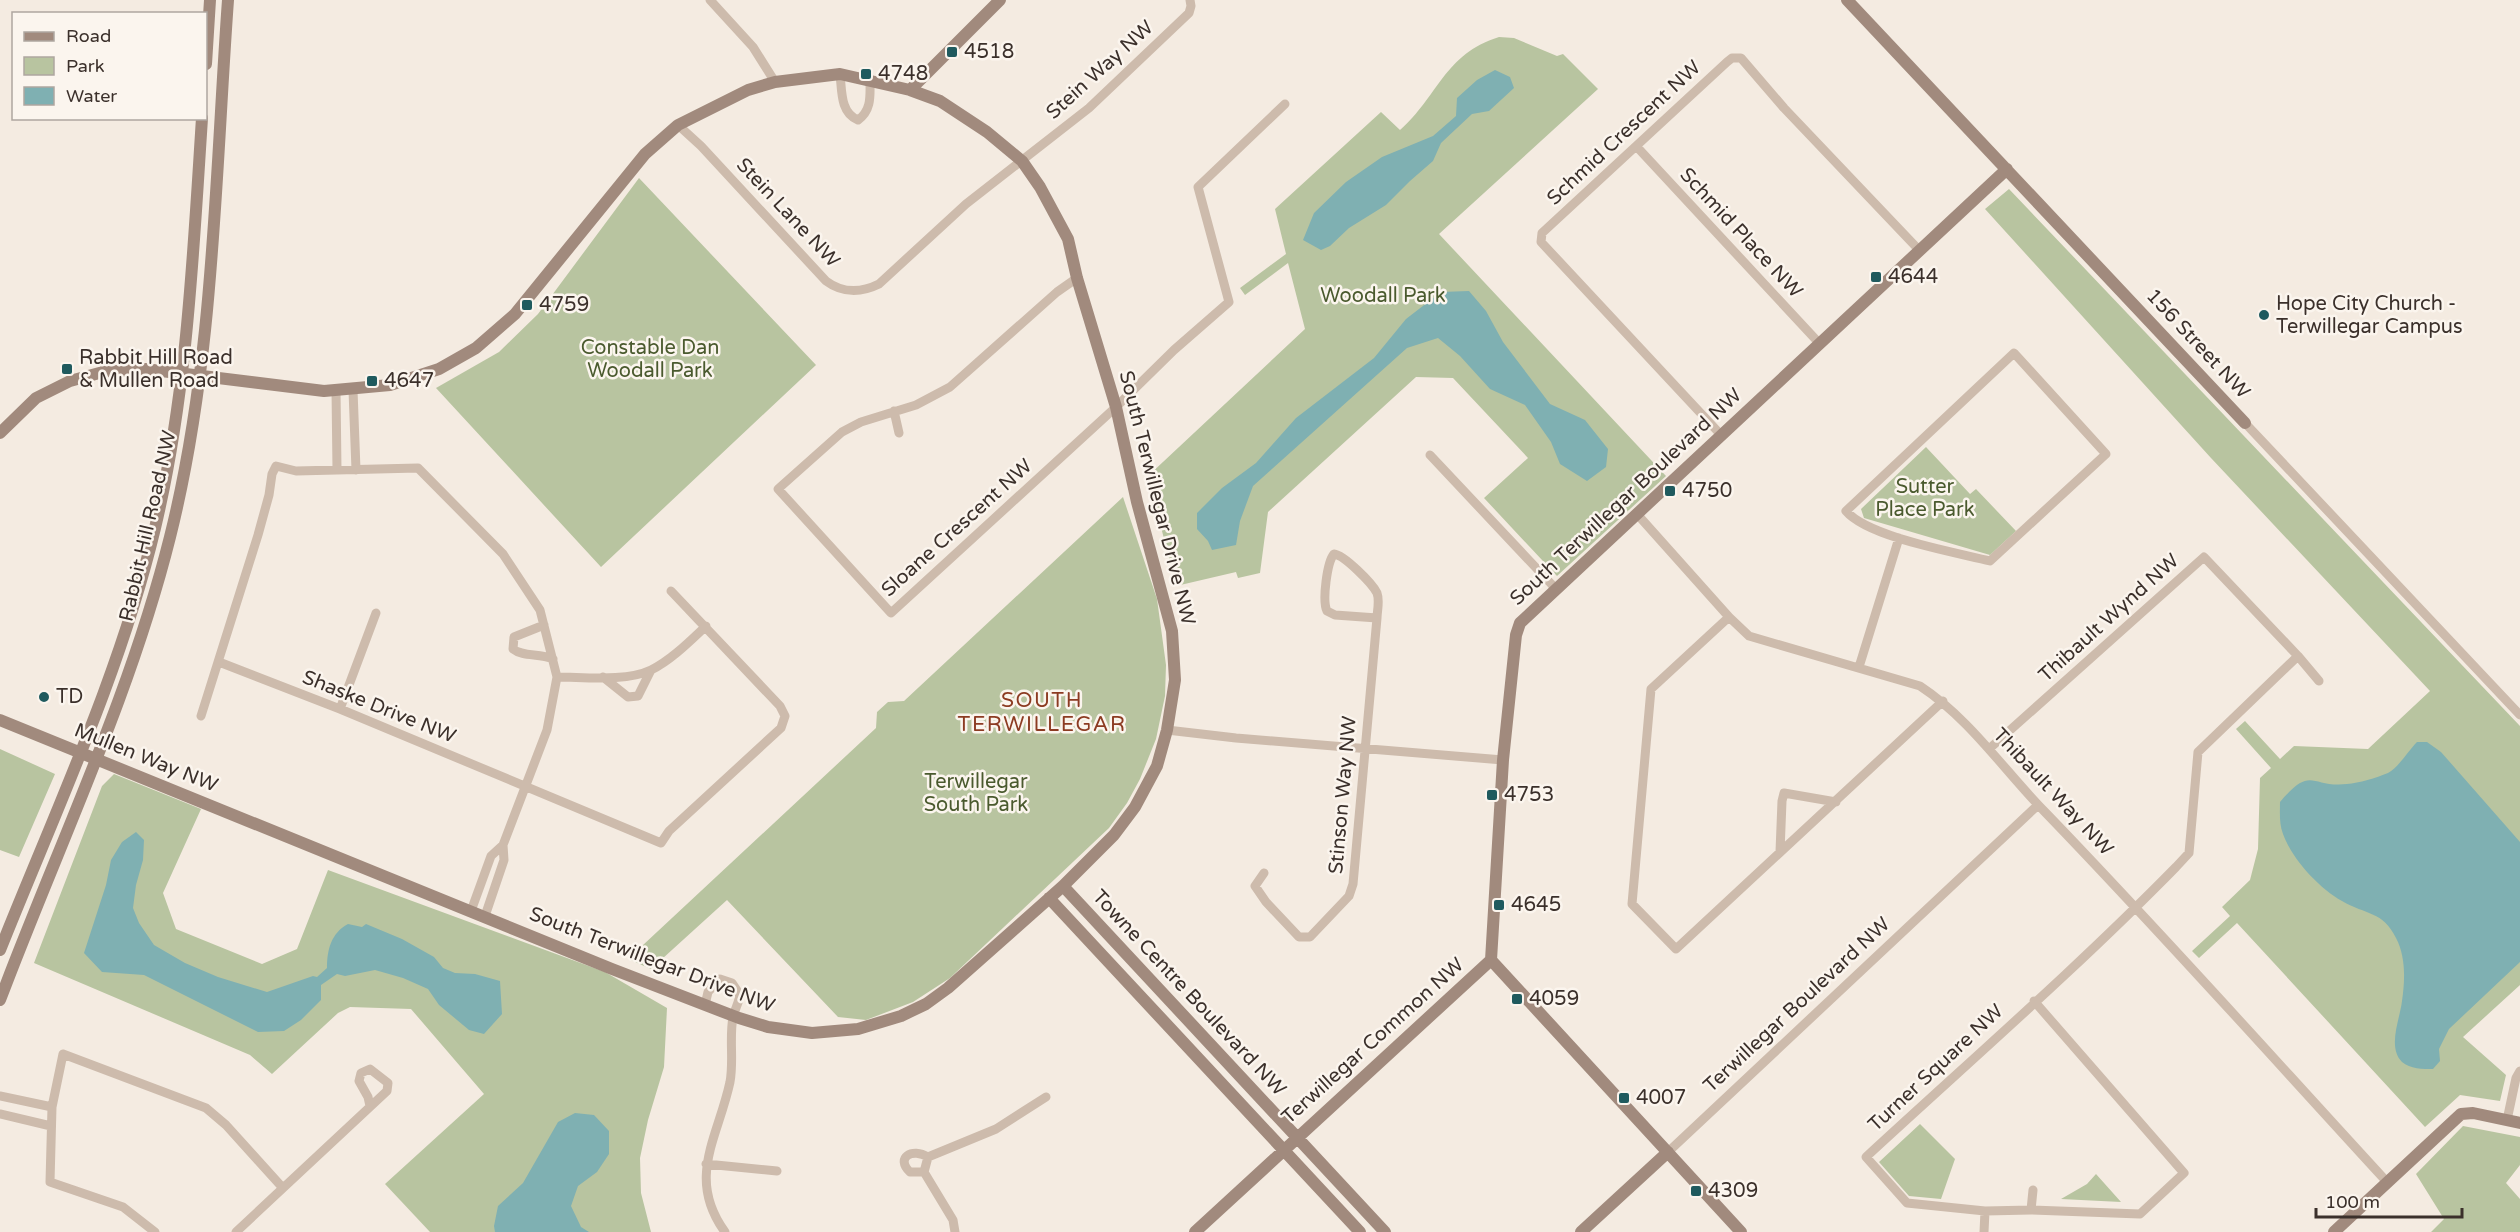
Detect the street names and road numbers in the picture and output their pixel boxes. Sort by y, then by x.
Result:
street label: Stein Way NW [1042,16,1158,124]
street label: Schmid Crescent NW [1542,56,1706,210]
street label: Stein Lane NW [731,153,845,273]
street label: Schmid Place NW [1675,163,1807,303]
street label: 156 Street NW [2141,284,2255,404]
street label: South Terwillegar Drive NW [1114,368,1200,628]
street label: South Terwillegar Boulevard NW [1505,383,1747,611]
street label: Rabbit Hill Road NW [114,428,182,624]
street label: Sloane Crescent NW [877,454,1037,602]
street label: Thibault Wynd NW [2034,549,2184,687]
street label: Shaske Drive NW [299,665,459,749]
street label: Stinson Way NW [1324,715,1362,875]
street label: Mullen Way NW [71,718,221,798]
street label: Thibault Way NW [1988,723,2118,861]
street label: Towne Centre Boulevard NW [1087,885,1291,1101]
street label: South Terwillegar Drive NW [526,902,778,1018]
street label: Terwillegar Boulevard NW [1699,912,1895,1098]
street label: Terwillegar Common NW [1277,953,1469,1129]
street label: Turner Square NW [1864,999,2008,1137]

